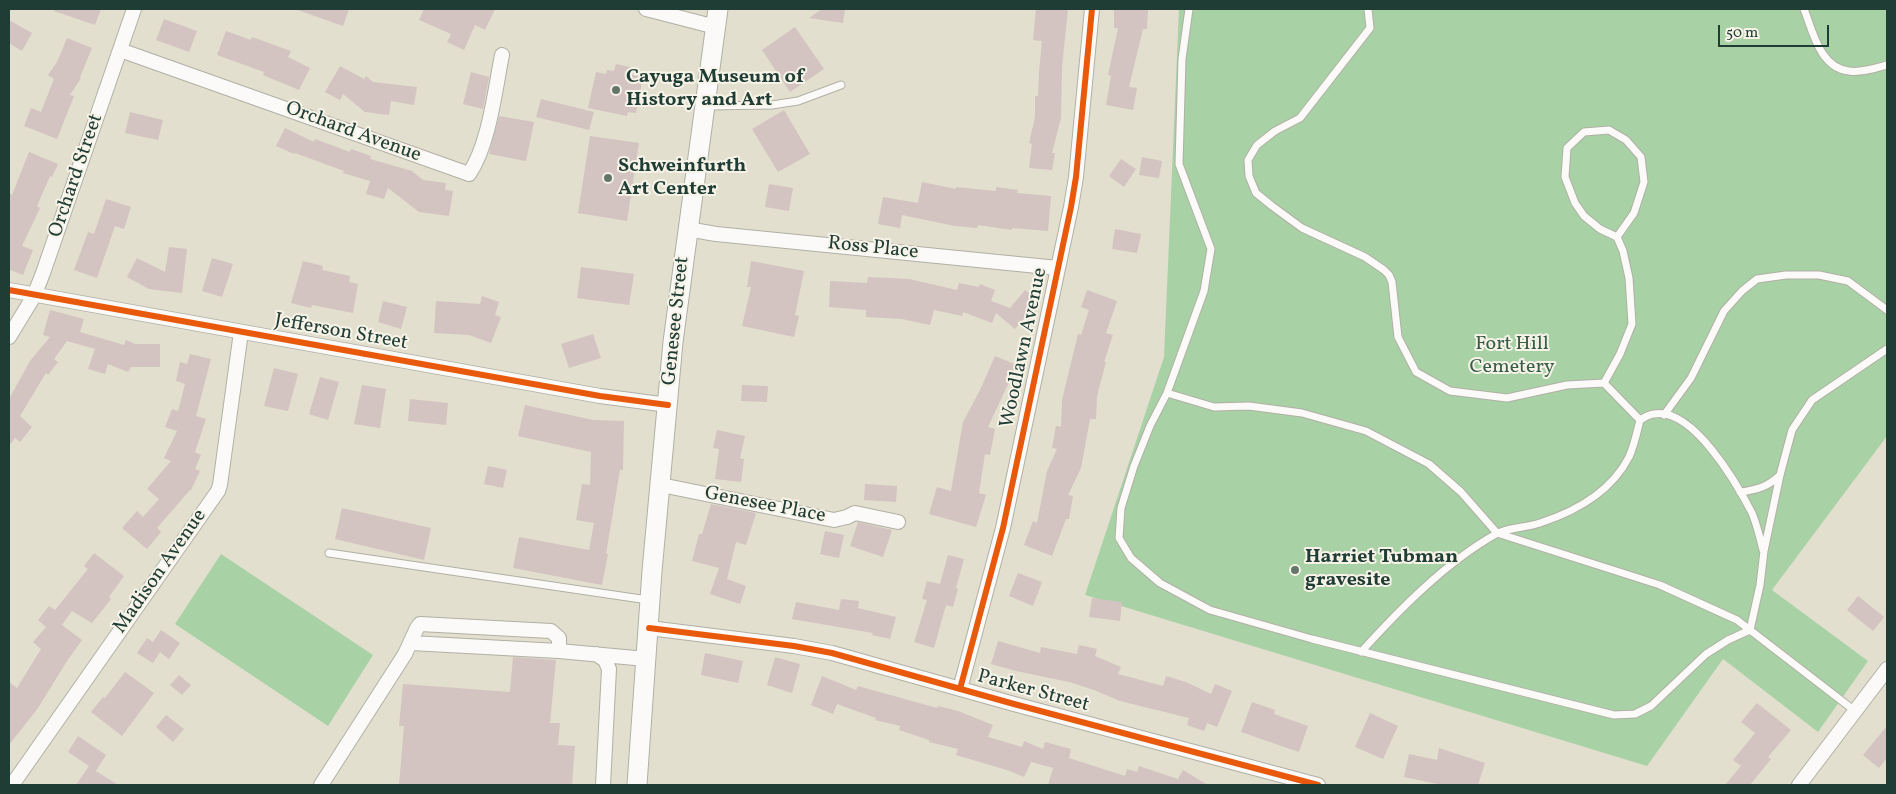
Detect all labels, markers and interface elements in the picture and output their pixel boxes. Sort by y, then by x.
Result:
scale bar [1721,15,1832,47]
text: 50 m [1726,23,1758,44]
place label: Cayuga Museum of History and Art [626,66,804,113]
marker: Cayuga Museum of History and Art [610,84,622,96]
street label: Orchard Avenue [282,97,424,169]
street label: Orchard Street [45,111,109,241]
place label: Schweinfurth Art Center [618,155,746,202]
marker: Schweinfurth Art Center [602,172,614,184]
street label: Ross Place [826,232,920,266]
street label: Genesee Street [658,255,696,387]
street label: Woodlawn Avenue [996,266,1054,430]
street label: Jefferson Street [273,309,409,357]
park label: Fort Hill Cemetery [1469,333,1555,380]
street label: Genesee Place [702,482,828,530]
street label: Madison Avenue [109,505,213,639]
place label: Harriet Tubman gravesite [1305,546,1458,593]
marker: Harriet Tubman gravesite [1289,564,1301,576]
street label: Parker Street [974,666,1092,718]

